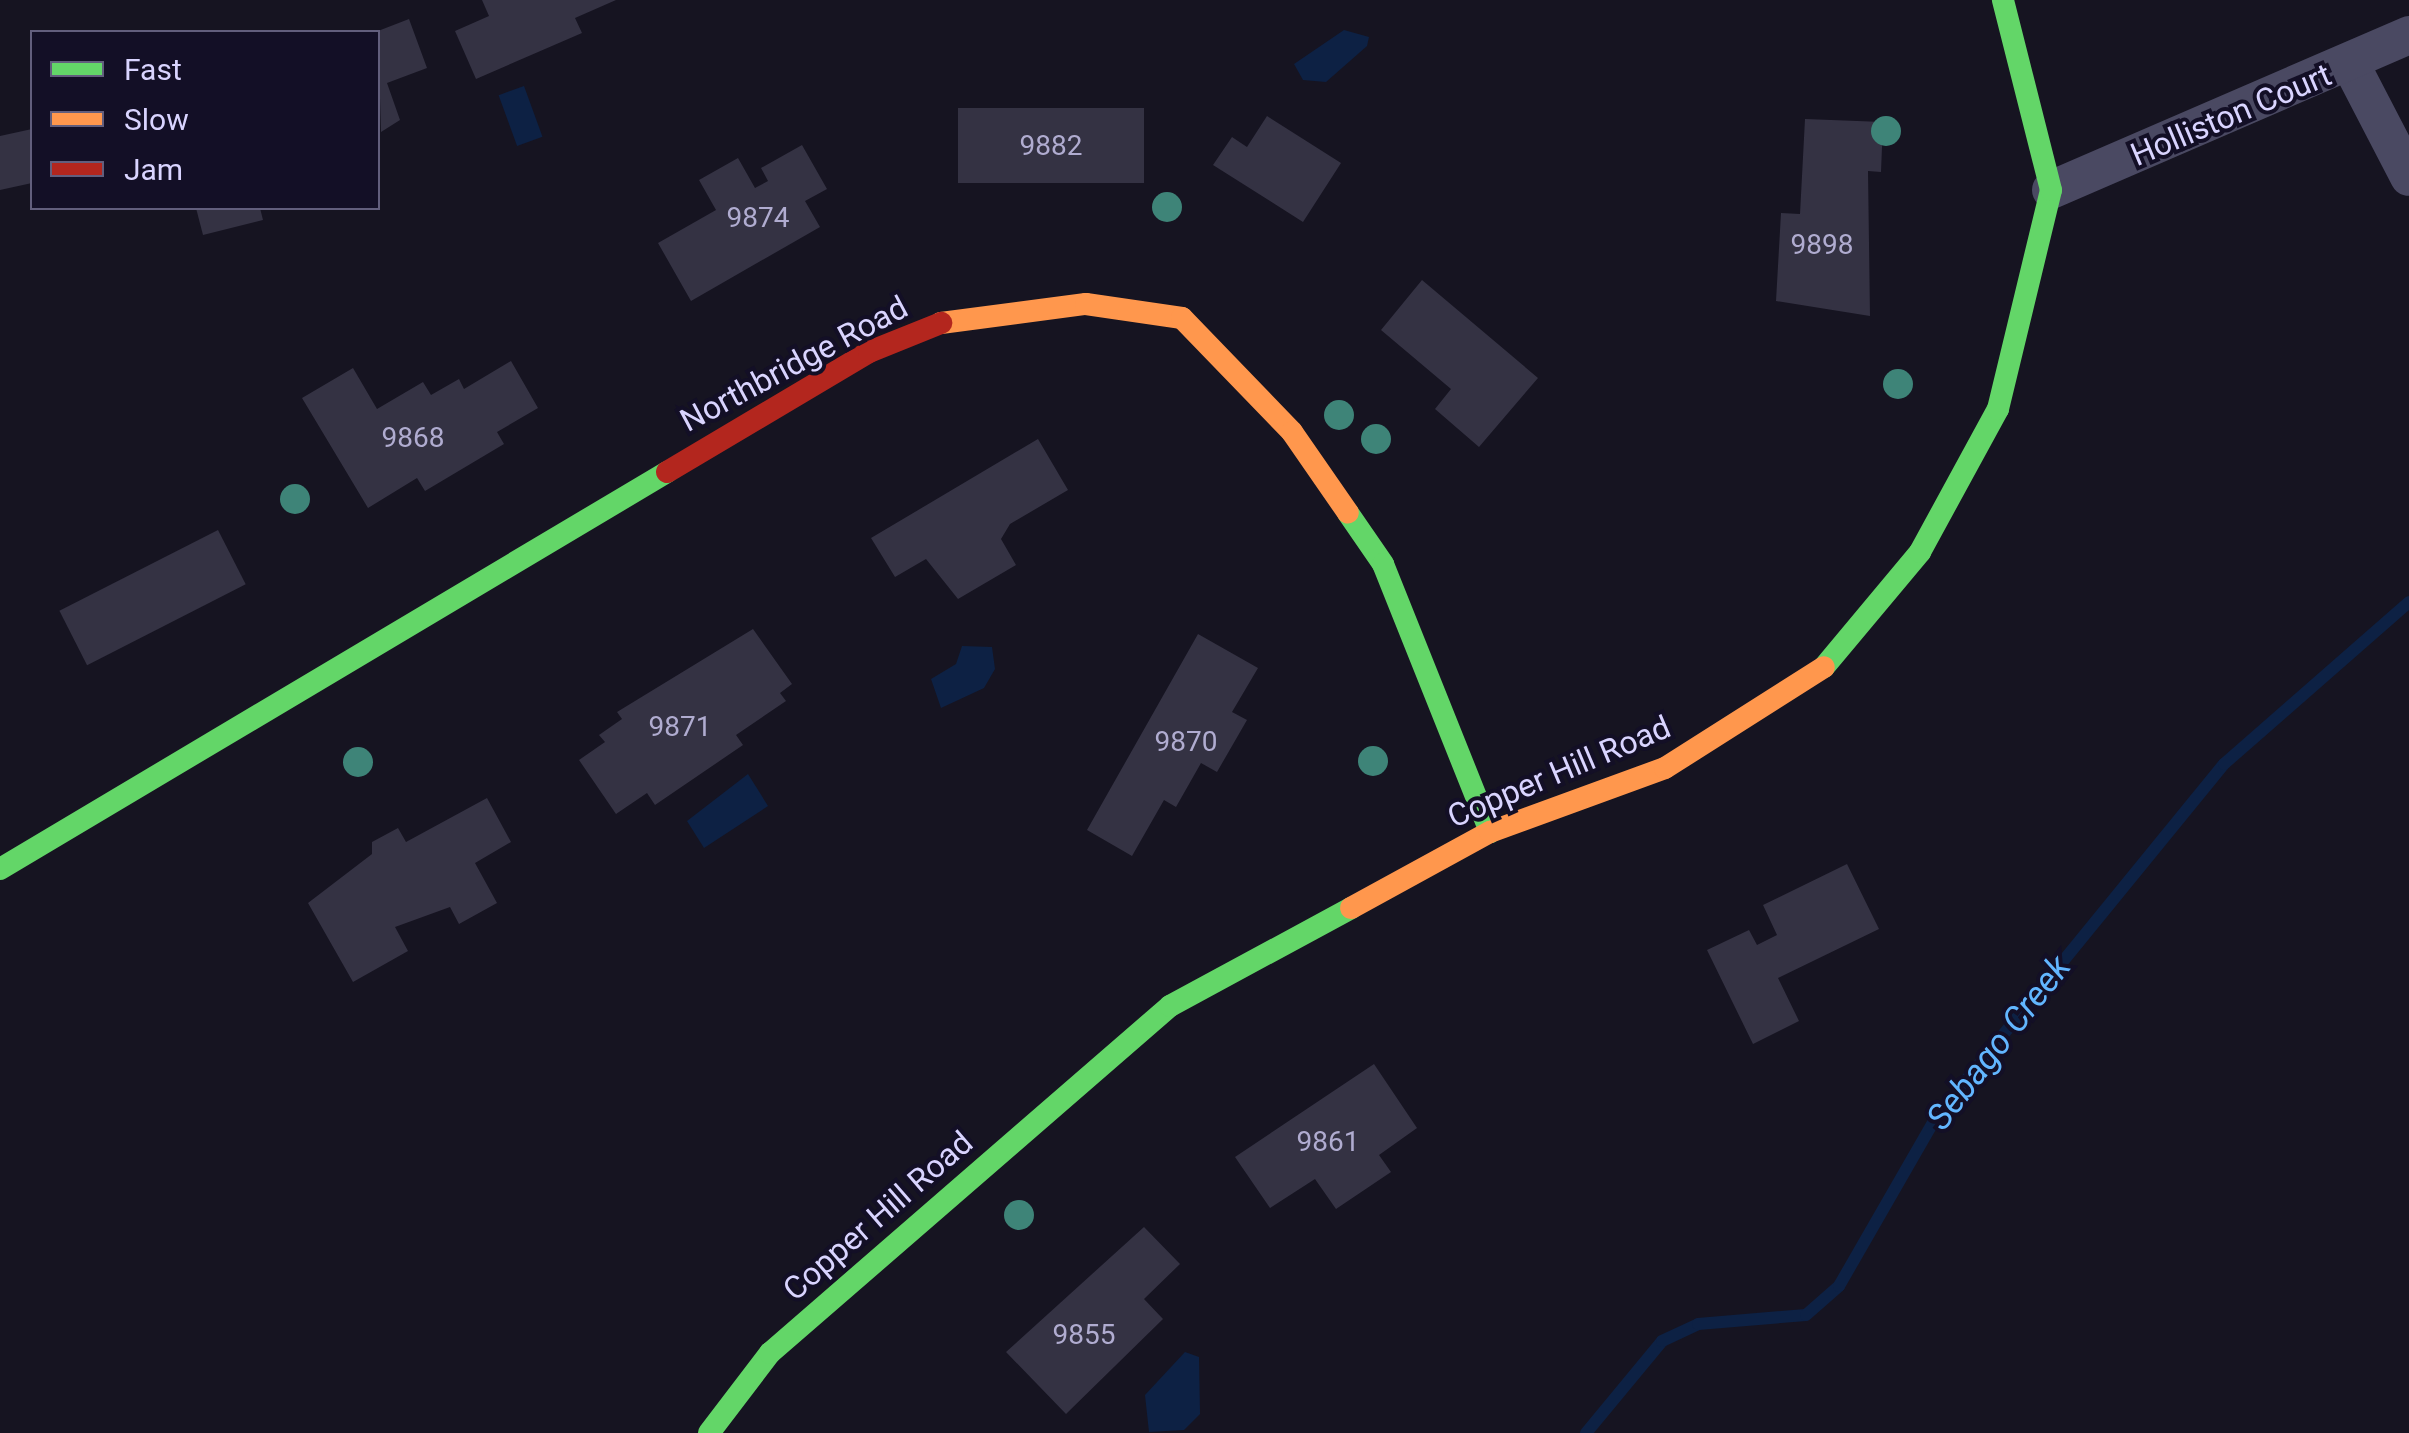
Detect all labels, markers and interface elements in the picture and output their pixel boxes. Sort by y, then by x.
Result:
legend [30,30,380,210]
text: Fast [124,52,182,87]
street label: Holliston Court [2125,56,2337,174]
text: Slow [124,102,189,137]
house number: 9882 [1020,129,1082,163]
text: Jam [124,152,183,187]
house number: 9874 [727,201,789,235]
house number: 9898 [1791,228,1853,262]
street label: Northbridge Road [674,288,914,440]
house number: 9868 [382,421,444,455]
street label: Copper Hill Road [1442,708,1676,836]
house number: 9871 [649,710,711,744]
house number: 9870 [1155,725,1217,759]
water label: Sebago Creek [1918,948,2080,1138]
street label: Copper Hill Road [775,1123,981,1309]
house number: 9861 [1297,1125,1359,1159]
house number: 9855 [1053,1318,1115,1352]

